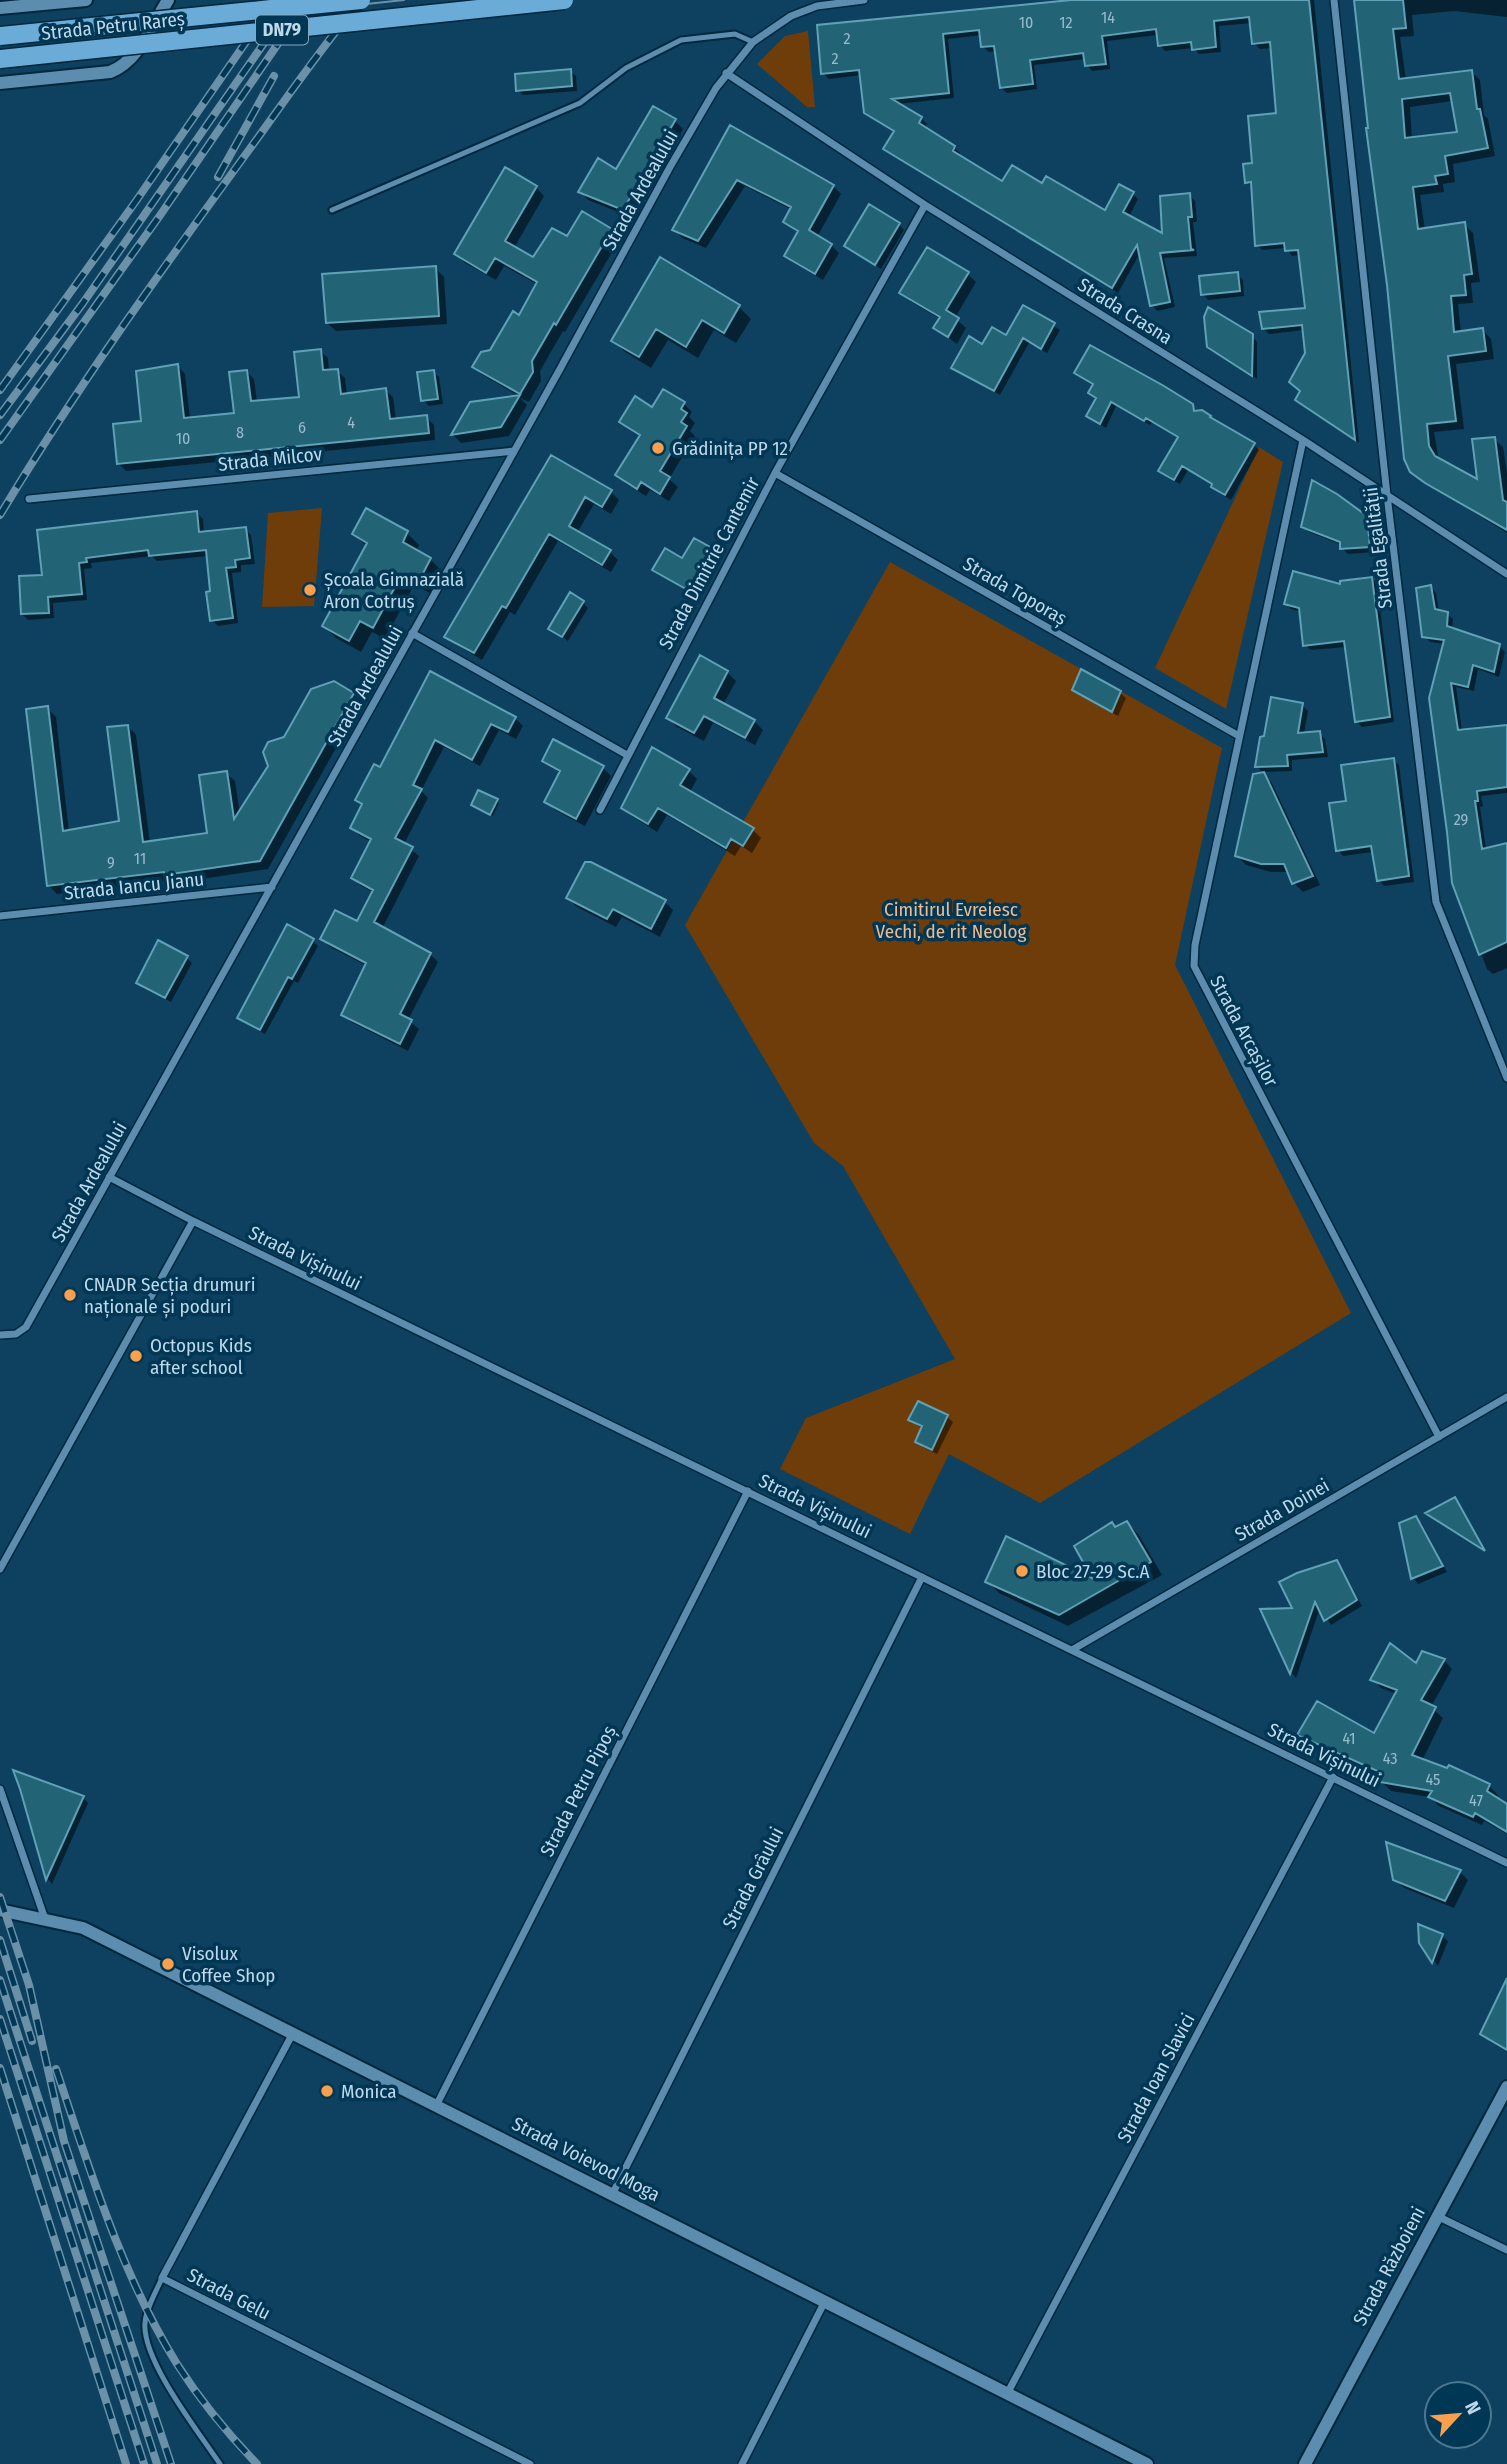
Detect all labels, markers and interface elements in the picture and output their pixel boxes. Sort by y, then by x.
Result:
street label: Strada Petru Rareș [40,7,186,45]
house number: 14 [1101,8,1115,27]
house number: 10 [1019,13,1033,32]
house number: 12 [1059,13,1073,32]
road number: DN79 [256,15,308,44]
house number: 2 [843,29,851,48]
house number: 2 [831,49,839,68]
street label: Strada Ardealului [597,126,683,254]
street label: Strada Crasna [1074,273,1176,349]
house number: 4 [347,413,355,432]
house number: 6 [298,418,306,437]
house number: 8 [236,423,244,442]
house number: 10 [176,429,190,448]
place label: Grădinița PP 12 [672,437,788,460]
marker: Grădinița PP 12 [650,440,666,456]
street label: Strada Milcov [217,442,324,476]
street label: Strada Dimitrie Cantemir [654,473,764,653]
street label: Strada Egalității [1359,486,1397,610]
street label: Strada Toporaș [959,552,1071,630]
place label: Școala Gimnazială Aron Cotruș [324,568,464,613]
marker: Școala Gimnazială Aron Cotruș [302,582,318,598]
street label: Strada Ardealului [322,622,408,750]
house number: 29 [1454,810,1469,829]
house number: 11 [134,849,146,868]
house number: 9 [107,853,115,872]
street label: Strada Iancu Jianu [63,867,205,905]
park label: Cimitirul Evreiesc Vechi, de rit Neolog [876,898,1026,943]
street label: Strada Arcașilor [1205,971,1283,1091]
street label: Strada Ardealului [46,1118,132,1246]
street label: Strada Vișinului [245,1221,365,1295]
place label: CNADR Secția drumuri naționale și poduri [84,1273,255,1318]
marker: CNADR Secția drumuri naționale și poduri [62,1287,78,1303]
place label: Octopus Kids after school [150,1334,252,1379]
marker: Octopus Kids after school [128,1348,144,1364]
street label: Strada Vișinului [755,1469,875,1543]
street label: Strada Doinei [1231,1474,1333,1546]
place label: Bloc 27-29 Sc.A [1036,1560,1149,1583]
marker: Bloc 27-29 Sc.A [1014,1563,1030,1579]
street label: Strada Vișinului [1264,1718,1384,1792]
street label: Strada Petru Pipoș [535,1722,621,1860]
house number: 41 [1342,1729,1356,1748]
house number: 43 [1383,1749,1397,1768]
house number: 45 [1426,1770,1440,1789]
house number: 47 [1469,1791,1483,1810]
street label: Strada Grâului [718,1823,788,1933]
place label: Visolux Coffee Shop [182,1942,275,1987]
marker: Visolux Coffee Shop [160,1956,176,1972]
street label: Strada Ioan Slavici [1112,2009,1200,2147]
place label: Monica [341,2080,397,2103]
marker: Monica [319,2083,335,2099]
street label: Strada Voievod Moga [508,2112,664,2206]
street label: Strada Războieni [1348,2203,1430,2329]
street label: Strada Gelu [184,2263,274,2325]
north arrow [1423,2380,1493,2450]
text: N [1460,2398,1486,2418]

